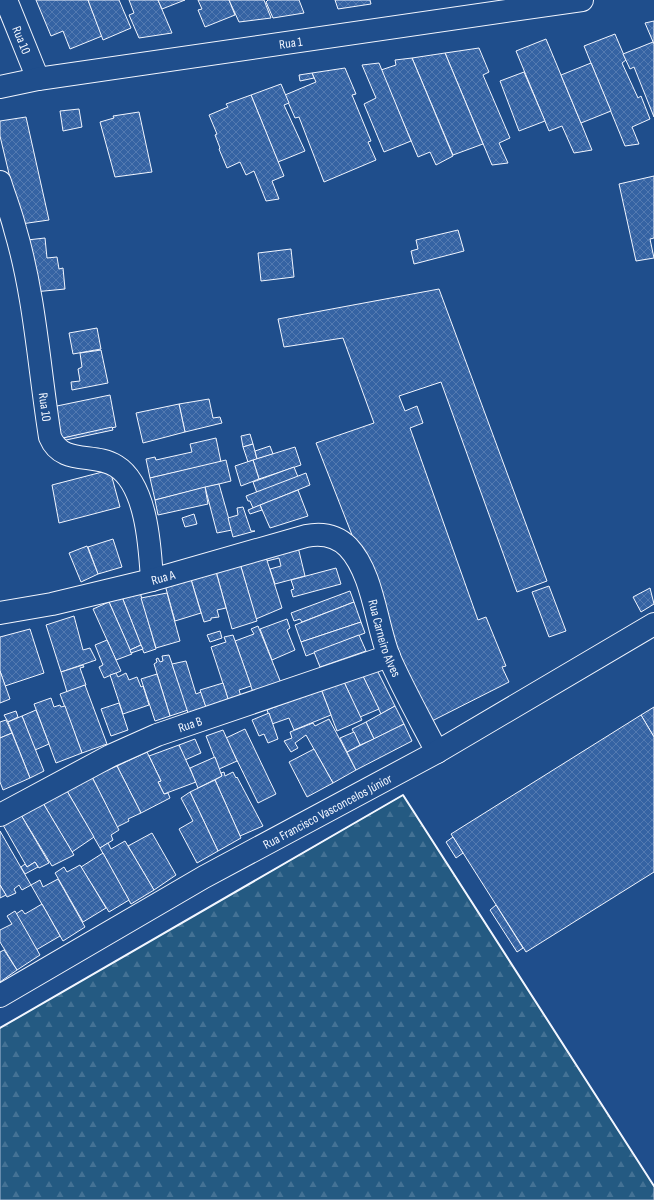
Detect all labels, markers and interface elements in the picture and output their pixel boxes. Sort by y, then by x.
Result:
street label: Rua 10 [8,24,34,57]
street label: Rua 1 [278,34,304,53]
street label: Rua 10 [35,392,55,423]
street label: Rua A [149,567,177,589]
street label: Rua Carneiro Alves [364,598,404,680]
street label: Rua B [176,713,204,736]
street label: Rua Francisco Vasconcelos Júnior [260,771,395,853]

